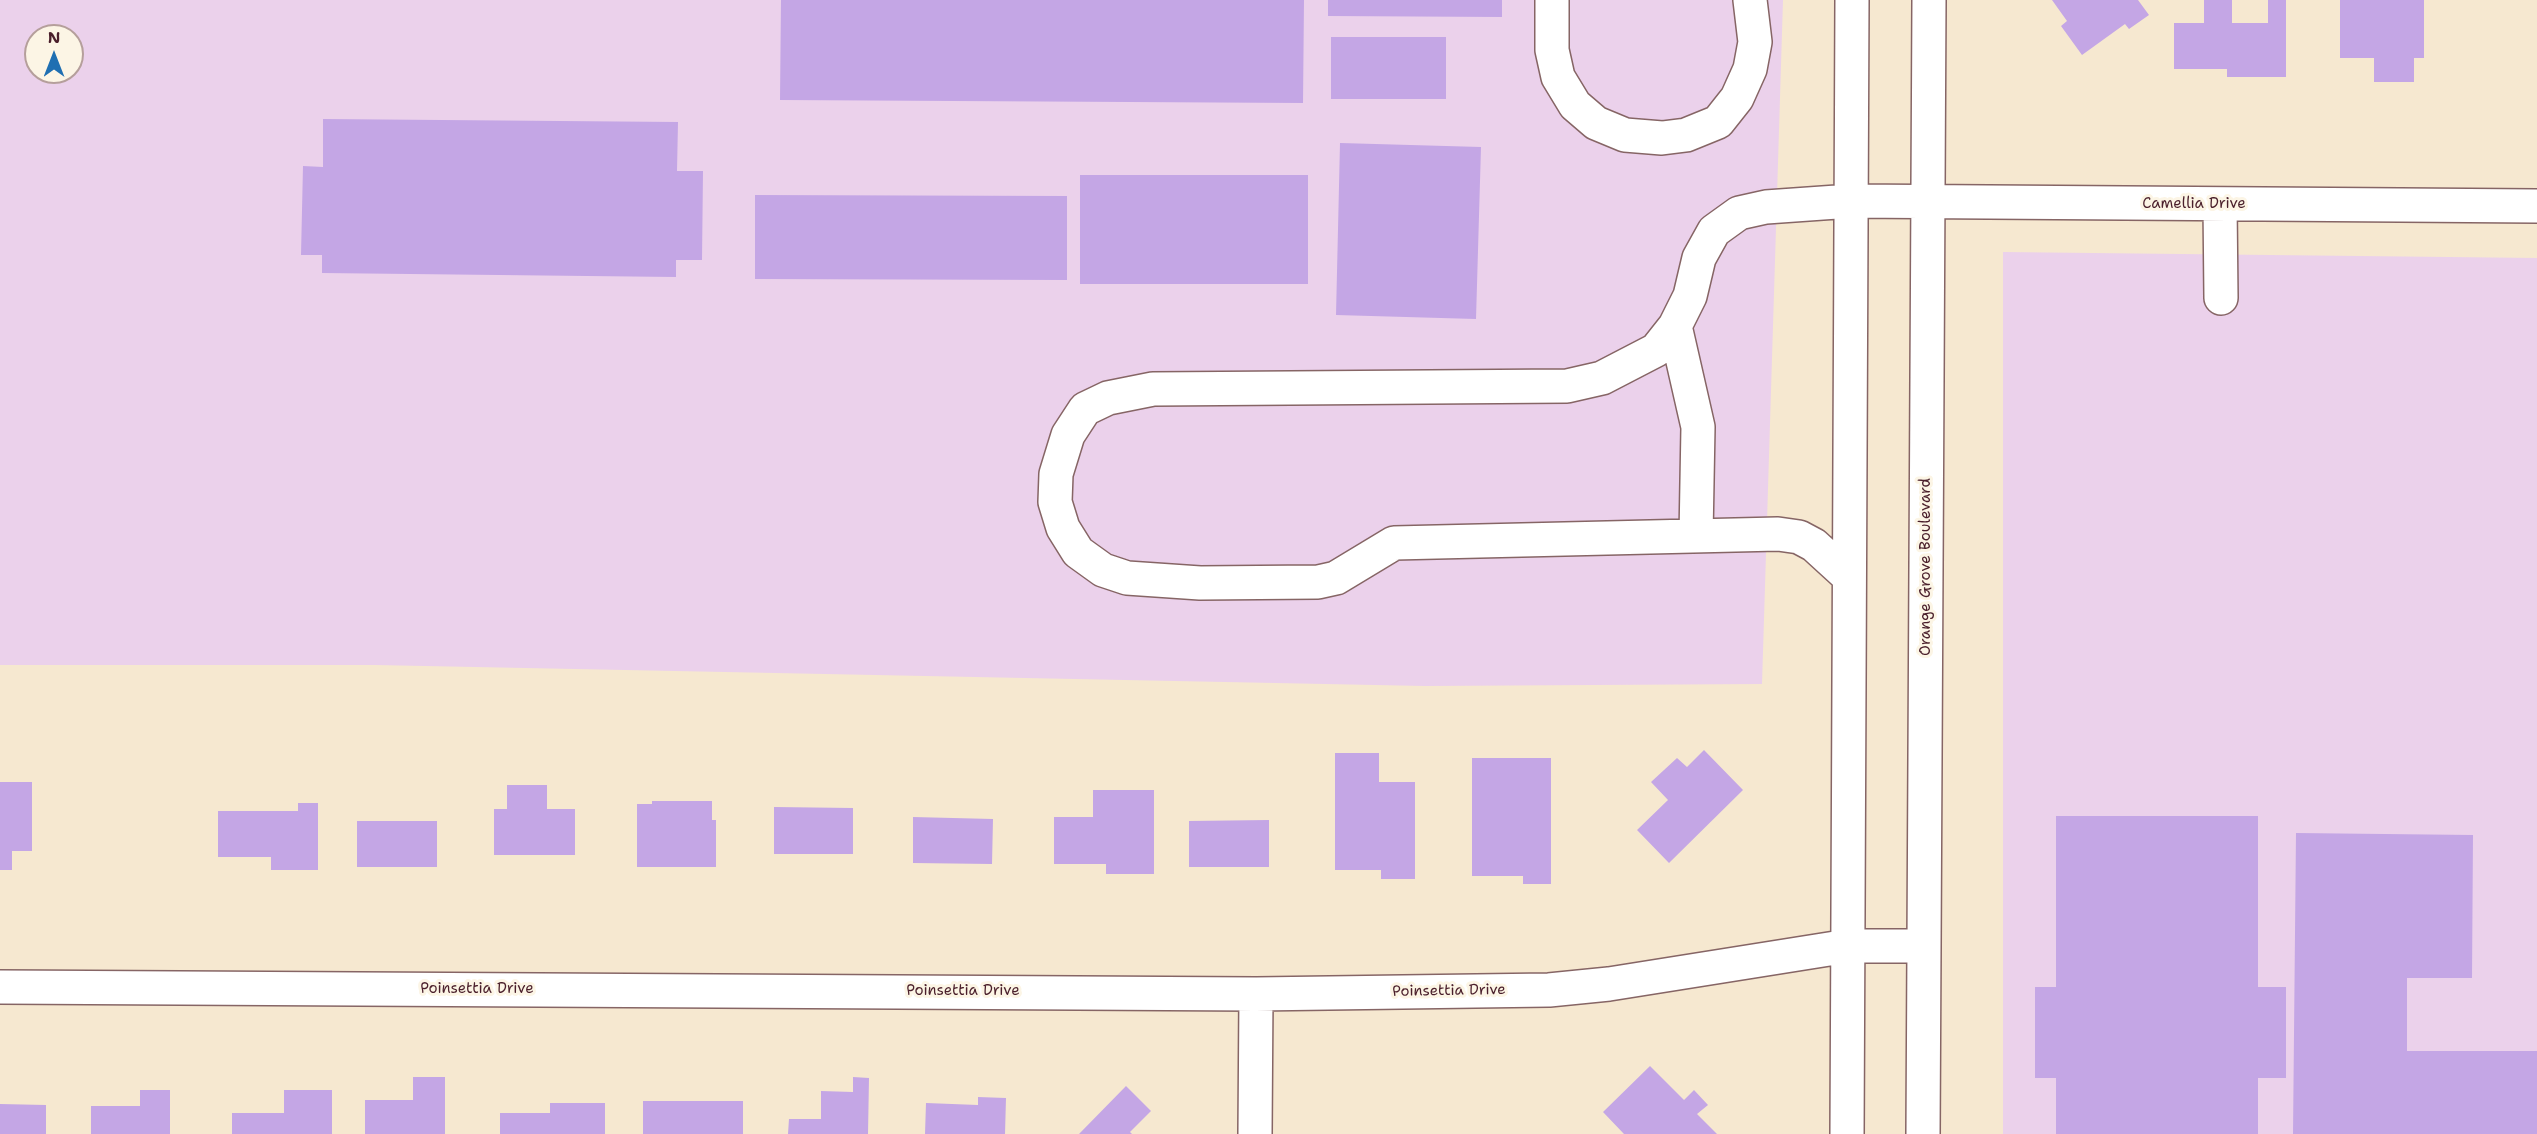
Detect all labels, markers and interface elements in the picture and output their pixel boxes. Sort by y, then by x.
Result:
north arrow [24,24,84,84]
text: N [48,27,60,48]
street label: Camellia Drive [2142,195,2246,213]
street label: Orange Grove Boulevard [1917,478,1935,656]
street label: Poinsettia Drive [420,980,534,998]
street label: Poinsettia Drive [1392,981,1506,1001]
street label: Poinsettia Drive [906,982,1020,1000]

